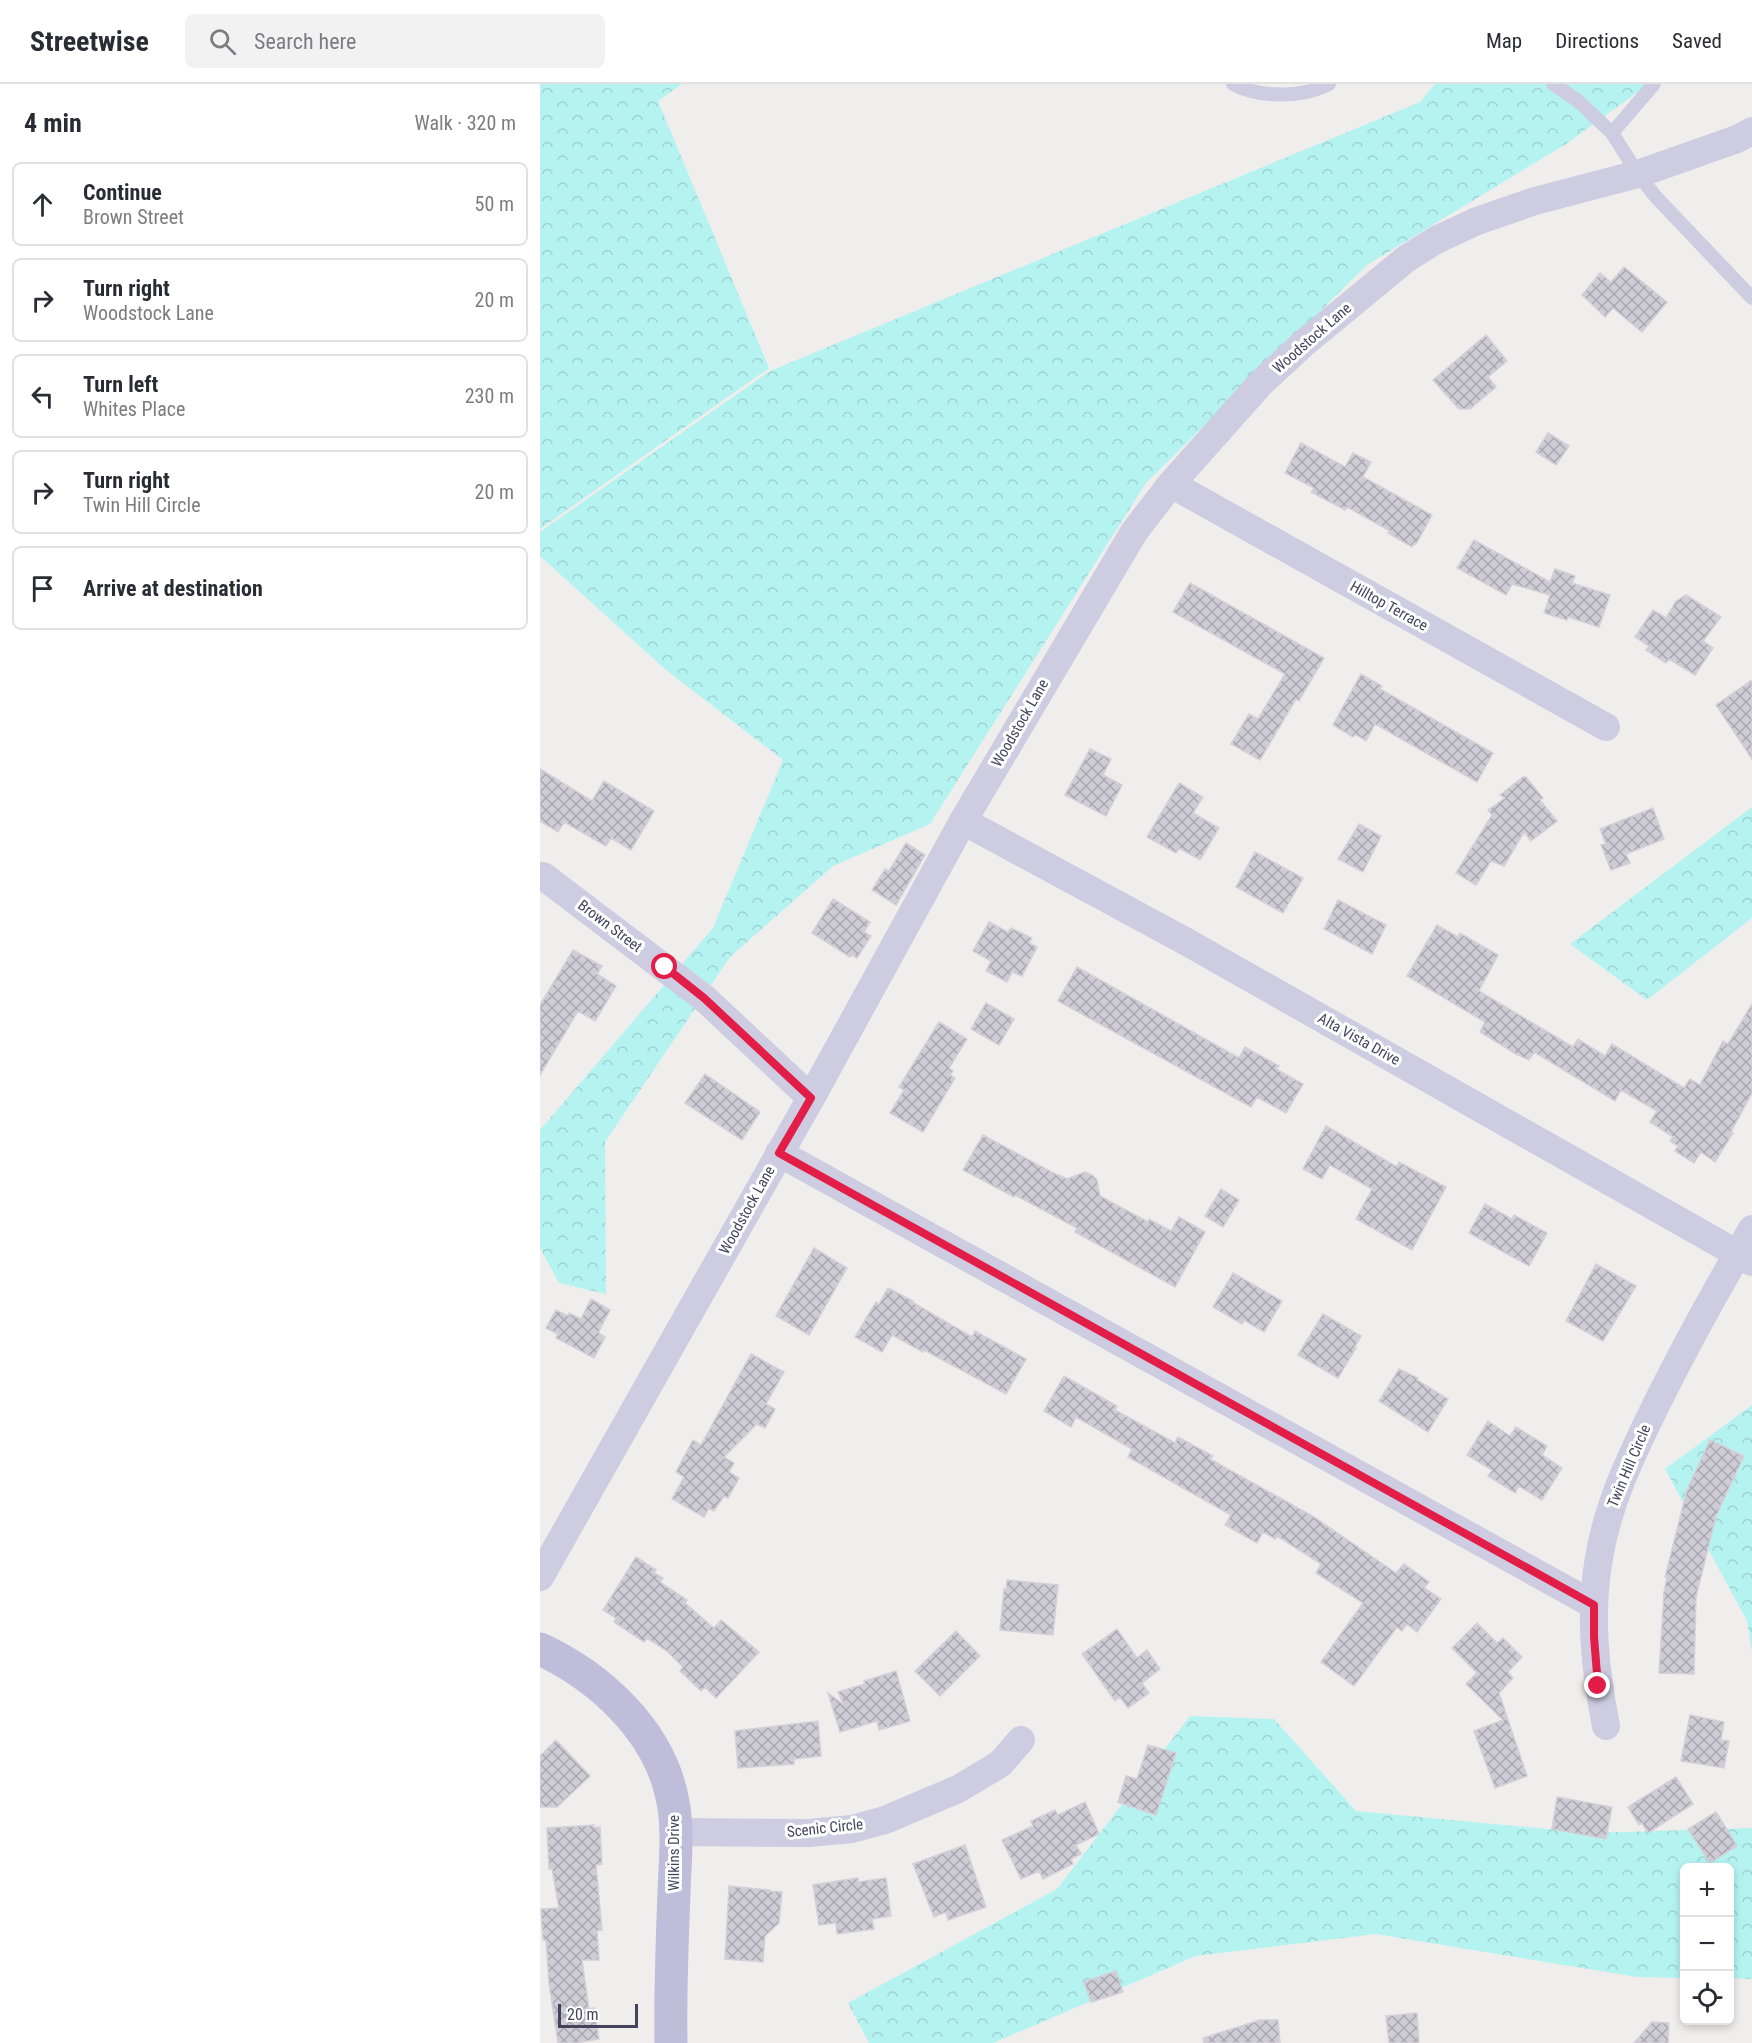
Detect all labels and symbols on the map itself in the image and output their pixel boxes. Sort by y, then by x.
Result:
street label: Woodstock Lane [1269,299,1355,377]
street label: Hilltop Terrace [1347,577,1431,635]
street label: Woodstock Lane [988,676,1052,770]
street label: Brown Street [574,896,646,956]
route start [651,953,677,979]
street label: Alta Vista Drive [1315,1009,1403,1069]
street label: Woodstock Lane [715,1163,779,1257]
street label: Twin Hill Circle [1603,1422,1655,1510]
route end [1584,1672,1610,1698]
street label: Wilkins Drive [665,1815,683,1891]
street label: Scenic Circle [786,1815,864,1841]
scale bar [558,2001,638,2028]

